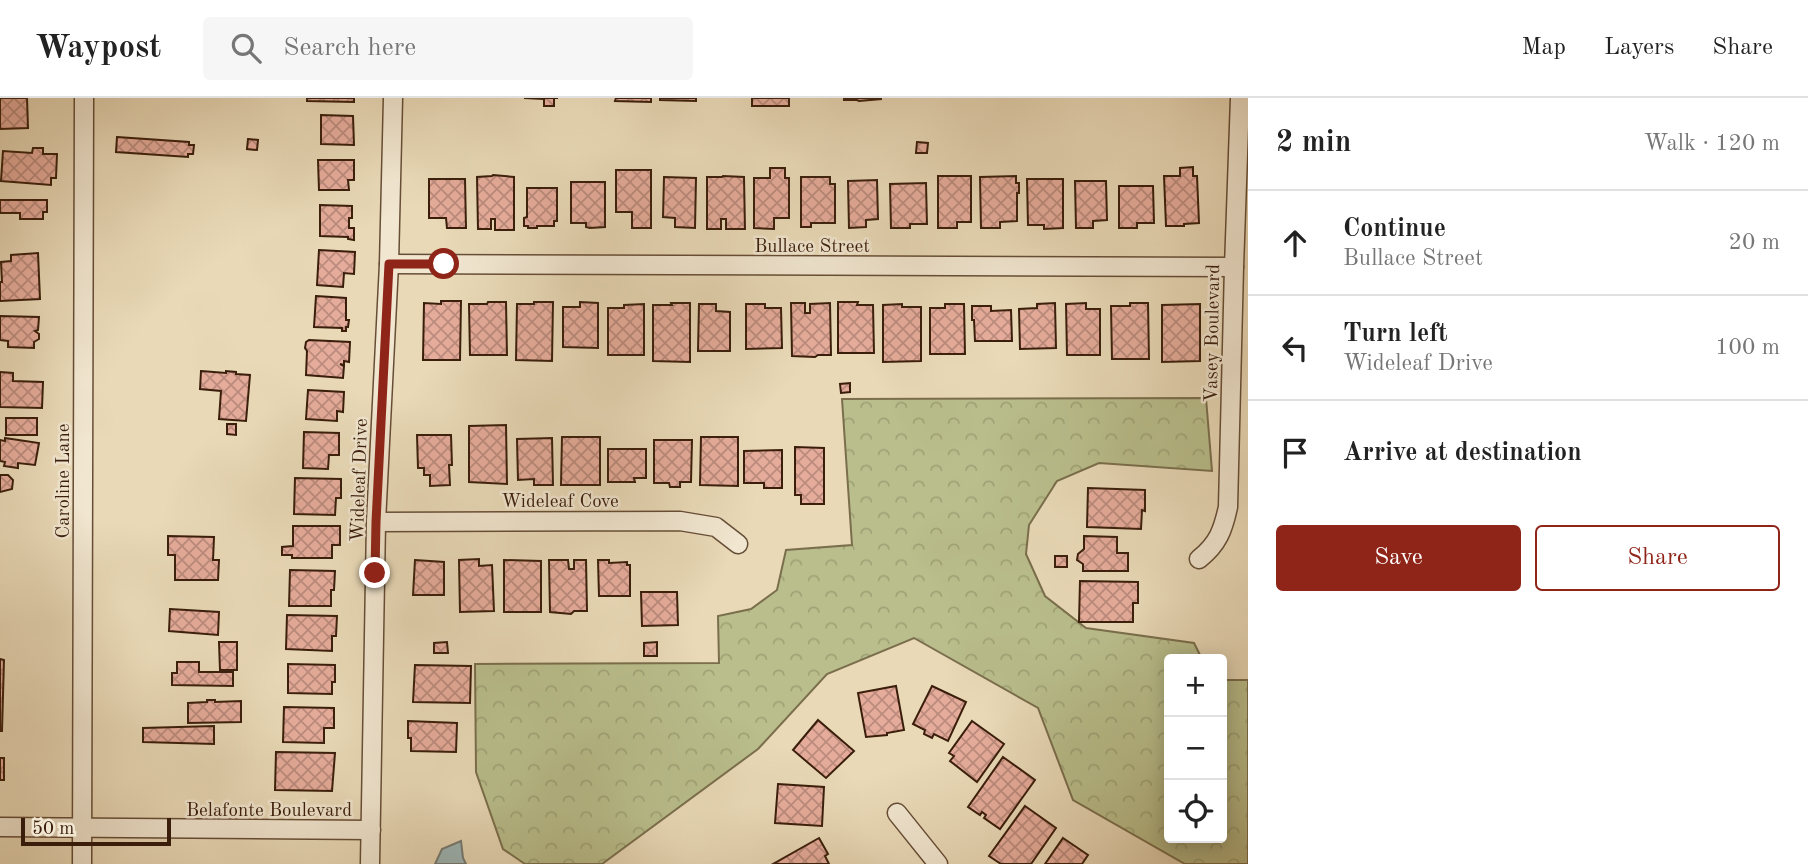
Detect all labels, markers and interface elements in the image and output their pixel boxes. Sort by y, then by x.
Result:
search box [203,17,693,80]
icon: search [227,29,265,67]
text: Waypost [35,32,161,65]
text: Search here [283,35,416,61]
text: Map [1522,36,1566,60]
text: Layers [1604,36,1674,60]
text: Share [1712,36,1773,60]
text: 2 min [1276,128,1351,158]
text: Walk · 120 m [1644,132,1780,155]
text: Continue [1343,216,1446,242]
icon: ahead [1276,224,1314,262]
text: 20 m [1729,231,1780,254]
street label: Bullace Street [754,238,870,257]
text: Bullace Street [1343,247,1483,270]
route start [428,248,459,279]
street label: Vasey Boulevard [1203,264,1224,402]
text: Turn left [1343,321,1448,347]
icon: left [1276,329,1314,367]
text: 100 m [1715,336,1780,359]
text: Wideleaf Drive [1343,352,1493,375]
street label: Wideleaf Drive [349,418,372,542]
street label: Caroline Lane [55,423,74,539]
icon: arrive [1276,434,1314,472]
text: Arrive at destination [1343,440,1582,466]
street label: Wideleaf Cove [501,493,619,512]
button: Save [1276,525,1521,591]
button: Share [1535,525,1780,591]
route end [359,557,390,588]
map controls [1164,654,1227,843]
button: + [1164,654,1227,717]
button: − [1164,717,1227,780]
button: locate [1164,780,1227,843]
street label: Belafonte Boulevard [186,802,352,821]
scale bar [21,815,172,847]
text: 50 m [32,820,74,839]

